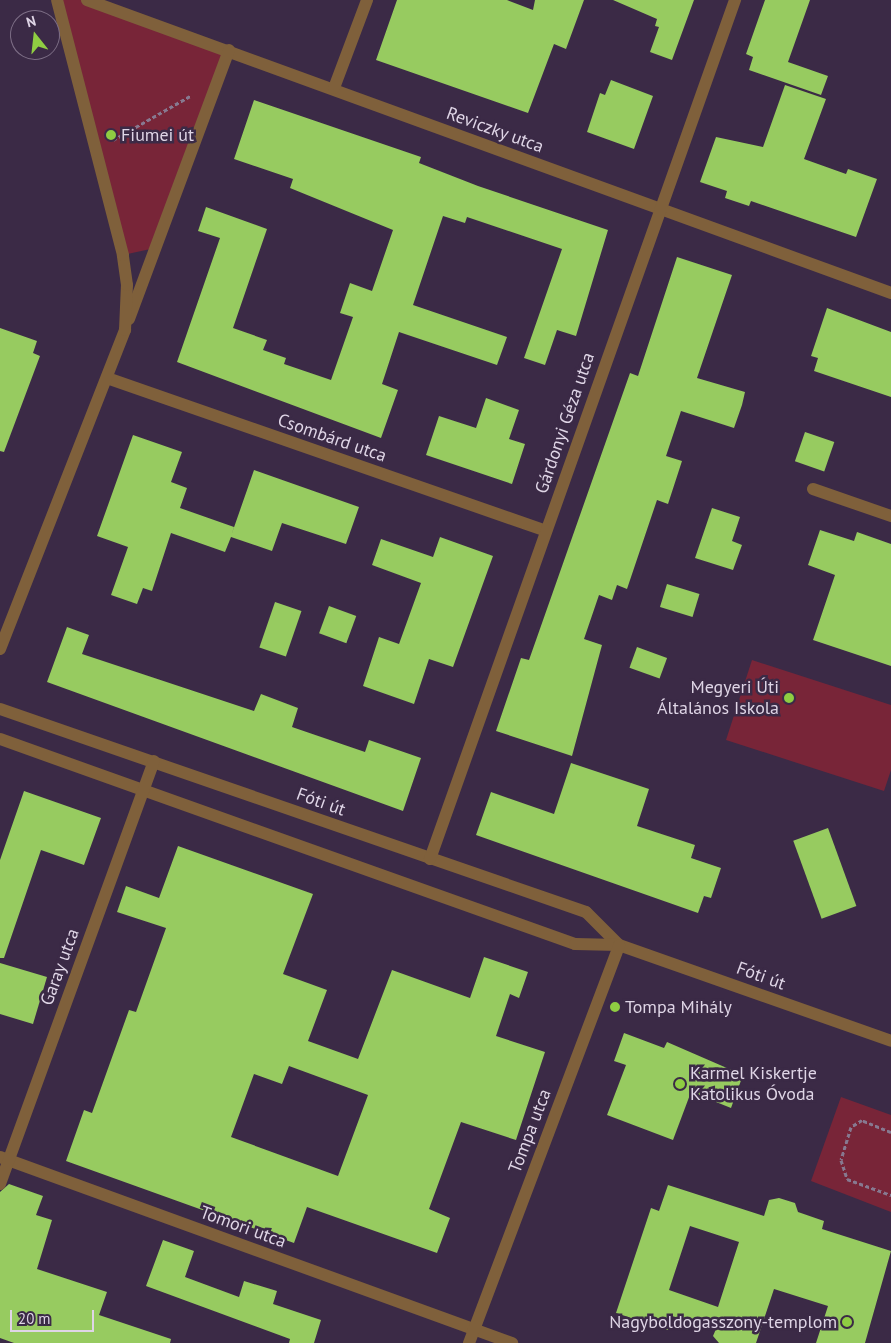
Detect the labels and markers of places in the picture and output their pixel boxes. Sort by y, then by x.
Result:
place label: Fiumei út [121,124,194,146]
marker: Fiumei út [105,129,117,141]
place label: Megyeri Úti Általános Iskola [657,677,779,720]
marker: Megyeri Úti Általános Iskola [783,692,795,704]
place label: Tompa Mihály [625,996,732,1018]
marker: Tompa Mihály [609,1001,621,1013]
place label: Karmel Kiskertje Katolikus Óvoda [690,1063,817,1106]
marker: Karmel Kiskertje Katolikus Óvoda [674,1078,686,1090]
place label: Nagyboldogasszony-templom [609,1311,837,1333]
marker: Nagyboldogasszony-templom [841,1316,853,1328]

